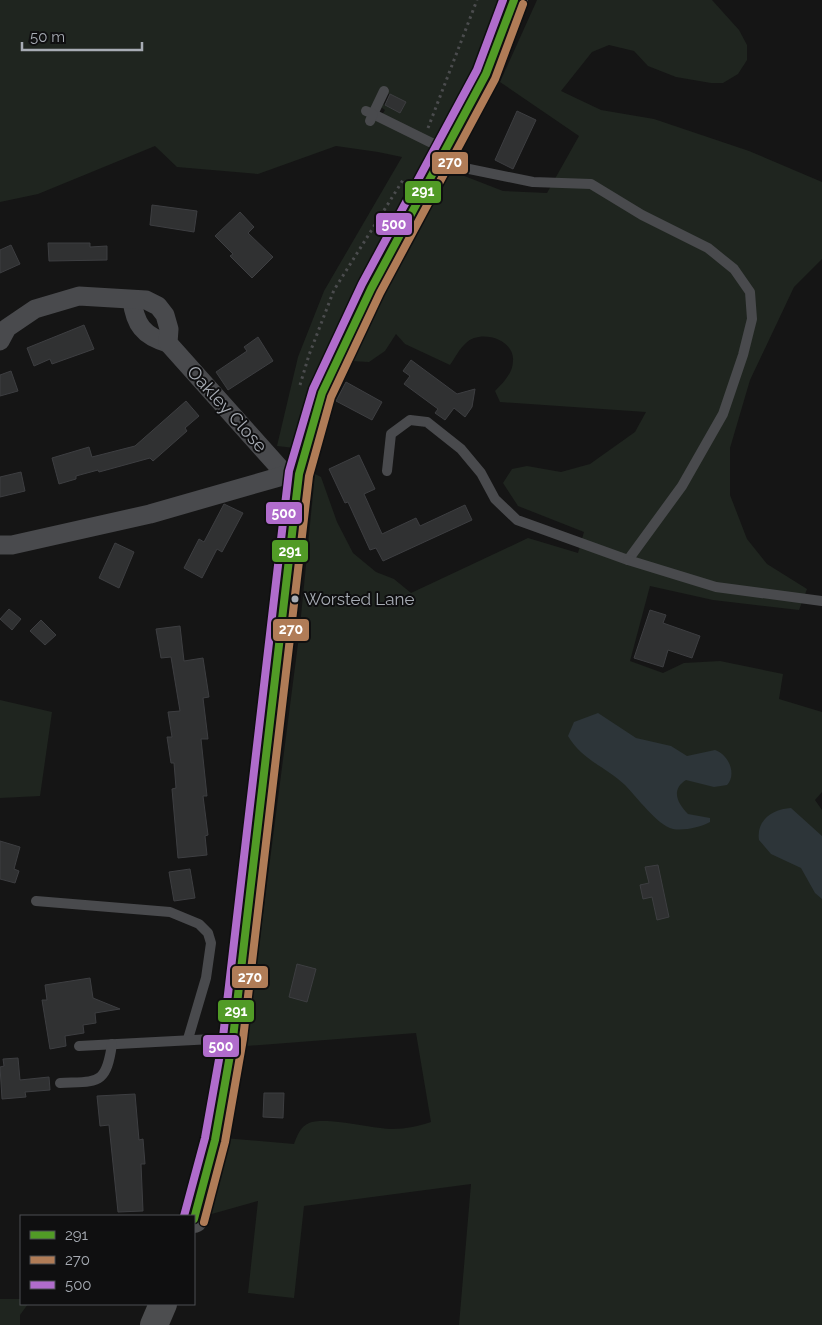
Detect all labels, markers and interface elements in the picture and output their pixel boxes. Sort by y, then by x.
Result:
scale bar [22,20,142,52]
text: 50 m [30,28,65,46]
line badge: 270 [431,151,469,175]
text: 270 [438,154,462,170]
line badge: 291 [404,180,442,204]
text: 291 [411,183,435,199]
line badge: 500 [375,212,413,236]
text: 500 [382,216,406,232]
street label: Oakley Close [183,361,272,457]
line badge: 500 [265,501,303,525]
text: 500 [272,505,296,521]
line badge: 291 [271,539,309,563]
text: 291 [278,543,302,559]
place label: Worsted Lane [304,589,414,609]
marker: Worsted Lane [290,594,300,604]
line badge: 270 [272,618,310,642]
text: 270 [279,621,303,637]
line badge: 270 [231,965,269,989]
text: 270 [238,969,262,985]
line badge: 291 [217,999,255,1023]
text: 291 [224,1003,248,1019]
line badge: 500 [202,1034,240,1058]
text: 500 [209,1038,233,1054]
legend [20,1215,195,1305]
text: 291 [65,1226,89,1244]
text: 270 [65,1251,90,1269]
text: 500 [65,1276,92,1294]

